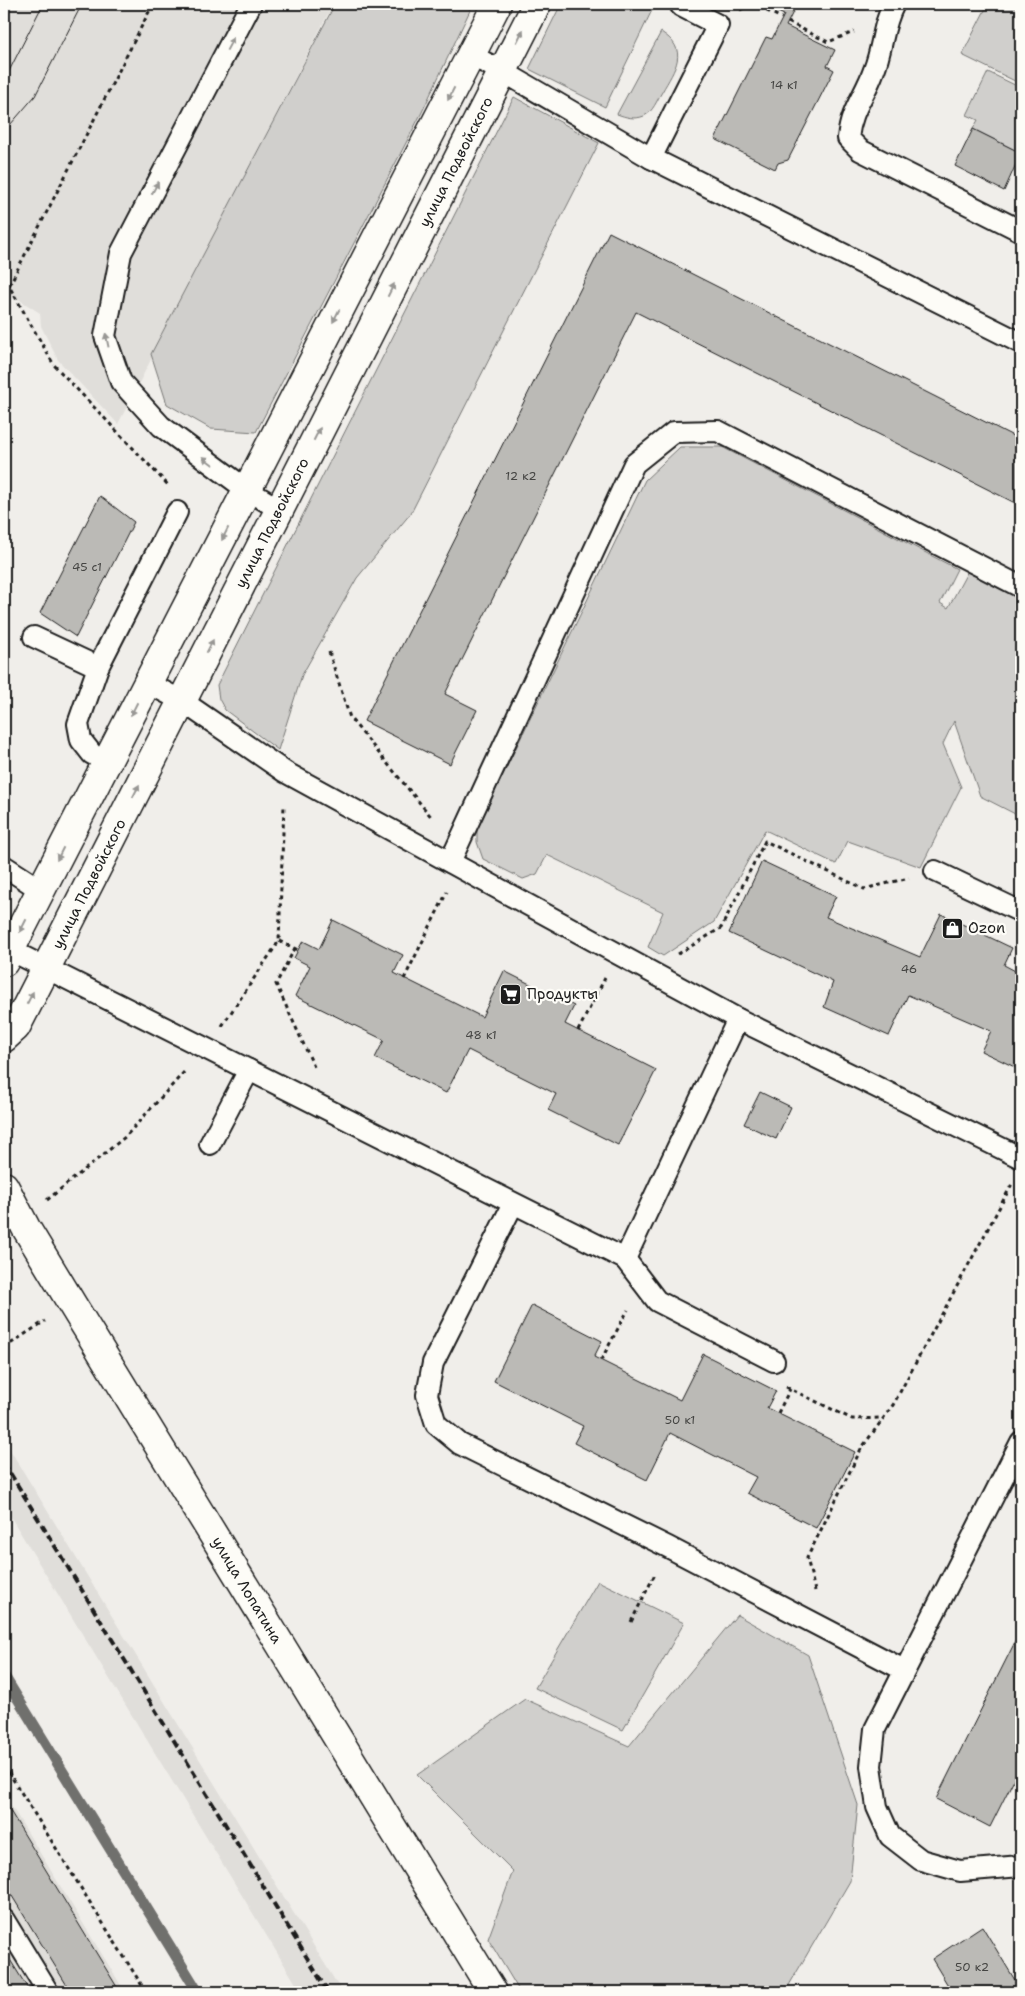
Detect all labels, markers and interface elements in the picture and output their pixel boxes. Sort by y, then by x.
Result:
one-way arrow [516,28,525,43]
one-way arrow [226,37,234,51]
house number: 14 к1 [770,77,798,93]
one-way arrow [447,87,455,101]
street label: улица Подвойского [414,93,498,231]
one-way arrow [151,180,159,195]
one-way arrow [387,282,395,297]
one-way arrow [332,309,340,323]
one-way arrow [103,332,111,348]
one-way arrow [313,427,321,442]
street label: улица Подвойского [230,454,314,592]
one-way arrow [201,456,215,466]
house number: 12 к2 [505,468,537,484]
one-way arrow [221,526,229,541]
house number: 45 с1 [72,559,102,575]
one-way arrow [206,639,214,653]
one-way arrow [130,702,138,716]
one-way arrow [132,784,140,798]
street label: улица Подвойского [47,815,131,953]
one-way arrow [56,846,64,861]
shop icon: Ozon [940,916,964,940]
place label: Ozon [968,918,1005,938]
one-way arrow [19,919,27,933]
house number: 46 [901,961,917,977]
supermarket icon: Продукты [499,982,523,1006]
place label: Продукты [527,984,598,1004]
one-way arrow [26,991,34,1005]
house number: 48 к1 [465,1027,497,1043]
house number: 50 к1 [665,1412,695,1428]
street label: улица Лопатина [207,1533,287,1648]
house number: 50 к2 [955,1959,989,1975]

